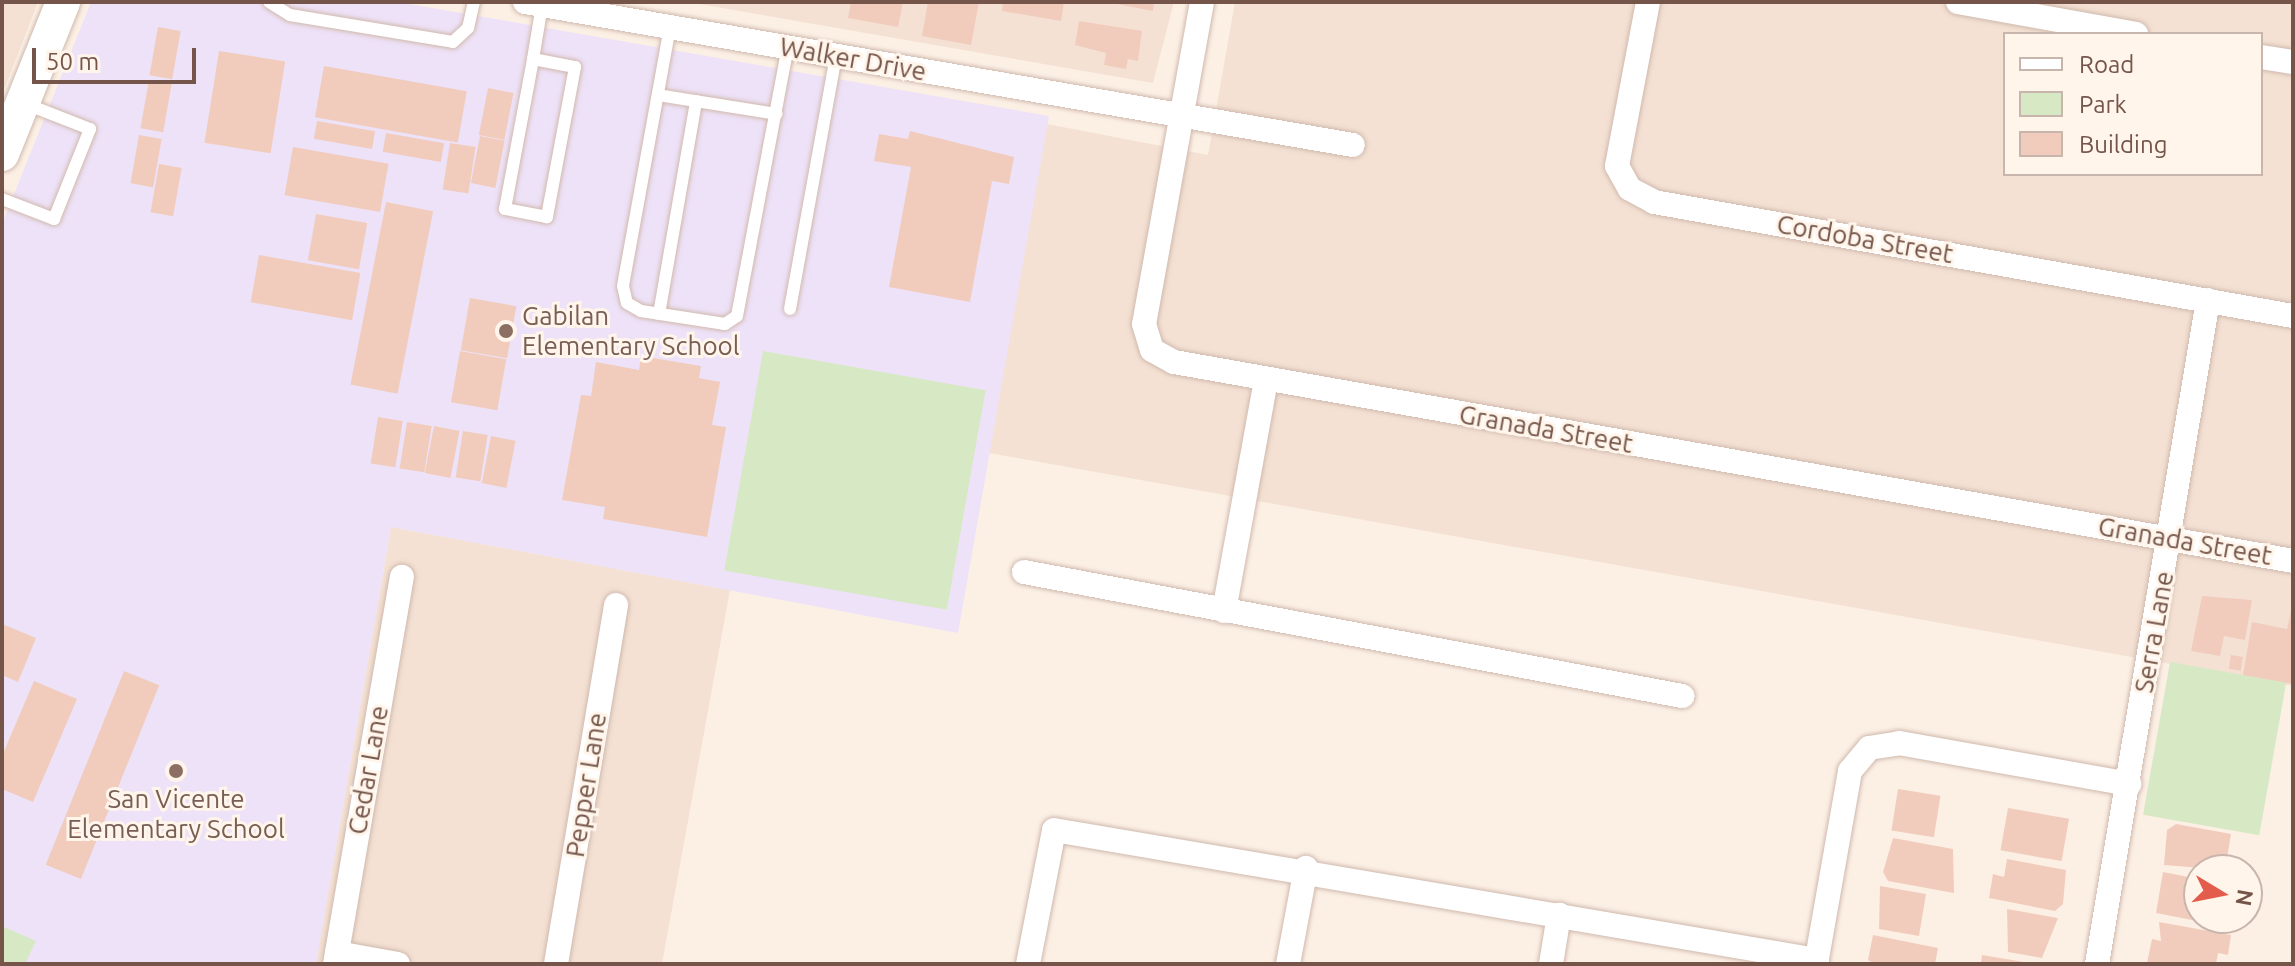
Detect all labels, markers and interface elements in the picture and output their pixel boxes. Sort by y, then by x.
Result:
street label: Walker Drive [777,31,929,87]
scale bar [36,32,200,82]
legend [2003,32,2263,176]
text: 50 m [46,48,99,75]
text: Road [2079,51,2134,78]
text: Park [2079,91,2127,118]
text: Building [2079,131,2167,158]
street label: Cordoba Street [1774,208,1956,270]
place label: Gabilan Elementary School [522,300,740,362]
marker: Gabilan Elementary School [497,322,515,340]
street label: Granada Street [1457,398,1635,460]
street label: Granada Street [2096,510,2274,572]
street label: Serra Lane [2128,569,2180,695]
street label: Cedar Lane [341,703,395,837]
street label: Pepper Lane [559,711,613,859]
marker: San Vicente Elementary School [167,762,185,780]
place label: San Vicente Elementary School [67,783,285,844]
north arrow [2183,854,2263,934]
text: N [2231,888,2259,908]

